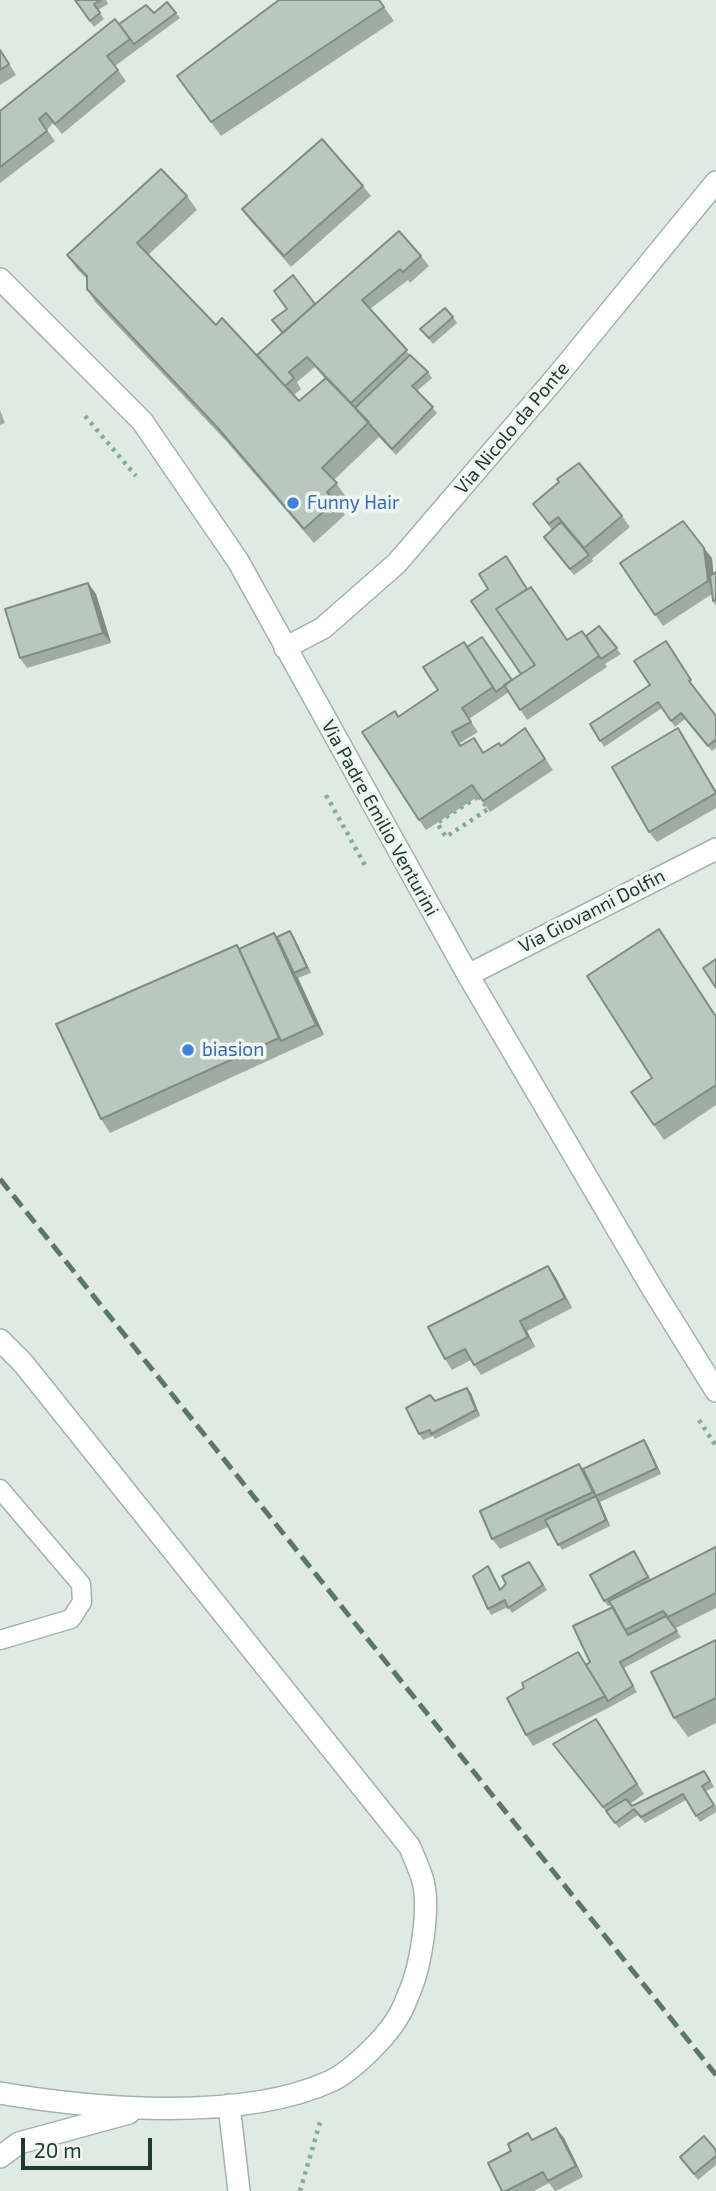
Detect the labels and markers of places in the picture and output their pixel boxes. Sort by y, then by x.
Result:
place label: Funny Hair [307,492,400,514]
marker: Funny Hair [285,495,301,511]
place label: biasion [202,1039,264,1061]
marker: biasion [180,1042,196,1058]

